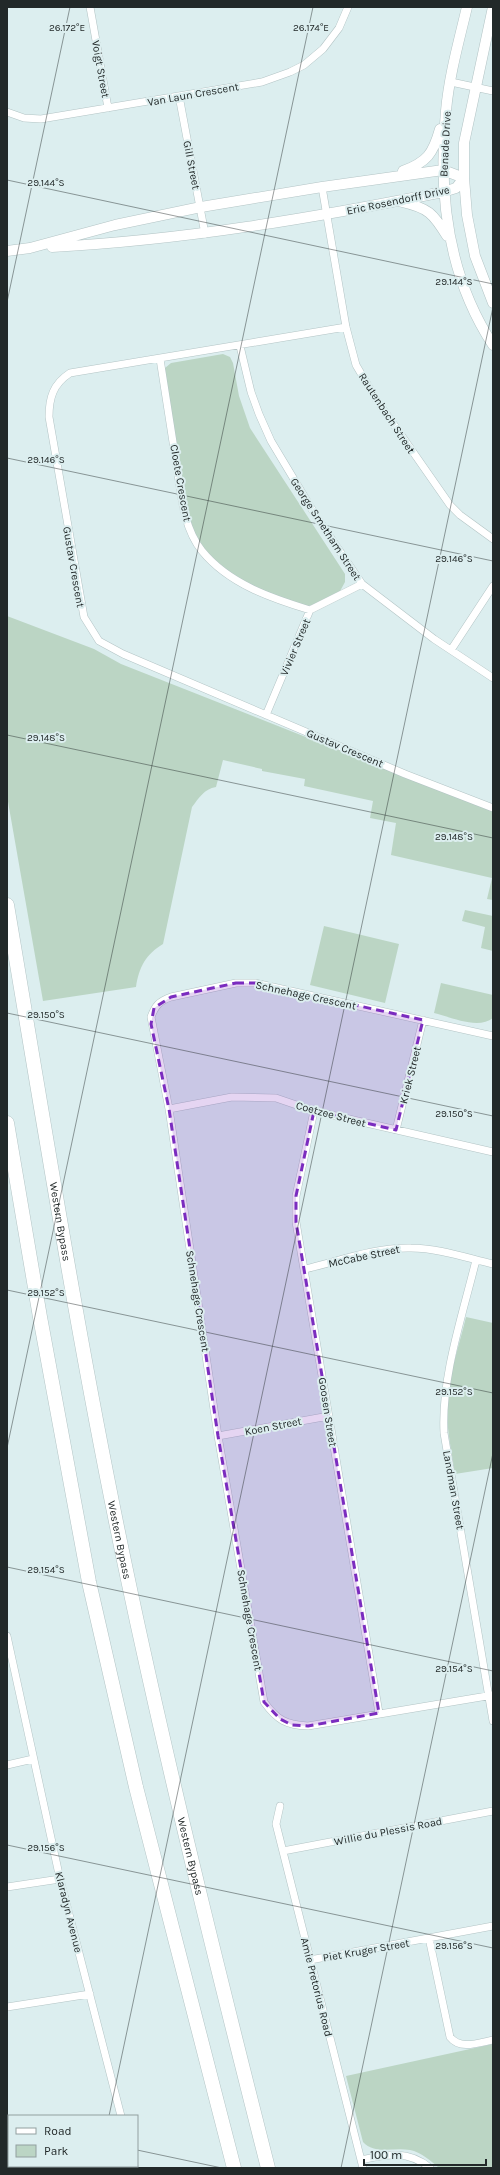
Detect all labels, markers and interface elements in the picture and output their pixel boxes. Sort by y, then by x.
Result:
text: 26.172°E [49,22,85,34]
text: 26.174°E [293,22,329,34]
street label: Voigt Street [89,39,112,99]
street label: Van Laun Crescent [146,80,240,109]
street label: Benade Drive [437,111,454,177]
street label: Gill Street [180,140,203,191]
text: 29.144°S [27,177,65,189]
street label: Eric Rosendorff Drive [345,183,451,218]
text: 29.144°S [435,276,473,288]
street label: Rautenbach Street [356,370,418,456]
street label: Cloete Crescent [167,443,194,523]
text: 29.146°S [27,454,65,466]
street label: George Smetham Street [288,476,364,583]
street label: Gustav Crescent [60,526,87,609]
text: 29.146°S [435,553,473,565]
street label: Vivier Street [278,617,313,678]
street label: Gustav Crescent [304,726,385,770]
text: 29.148°S [27,732,65,744]
text: 29.148°S [435,831,473,843]
street label: Schnehage Crescent [254,978,357,1013]
text: 29.150°S [27,1009,65,1021]
street label: Kriek Street [397,1045,424,1105]
street label: Coetzee Street [294,1099,367,1130]
text: 29.150°S [435,1108,473,1120]
street label: Western Bypass [47,1181,73,1262]
street label: McCabe Street [327,1243,401,1270]
street label: Schnehage Crescent [183,1249,212,1353]
text: 29.152°S [27,1287,65,1299]
street label: Goosen Street [316,1377,339,1448]
text: 29.152°S [435,1386,473,1398]
street label: Koen Street [243,1415,303,1438]
street label: Landman Street [440,1449,467,1531]
street label: Western Bypass [105,1500,134,1581]
text: 29.154°S [27,1564,65,1576]
street label: Schnehage Crescent [234,1568,265,1672]
text: 29.154°S [435,1663,473,1675]
street label: Willie du Plessis Road [333,1815,443,1848]
street label: Western Bypass [175,1816,206,1897]
text: 29.156°S [27,1842,65,1854]
street label: Klaradyn Avenue [52,1870,85,1954]
street label: Amie Pretorius Road [298,1936,335,2038]
street label: Piet Kruger Street [322,1936,410,1965]
text: 29.156°S [435,1940,473,1952]
legend [8,2115,138,2167]
text: Road [44,2124,72,2138]
scale bar [364,2141,486,2167]
text: Park [44,2144,69,2158]
text: 100 m [370,2148,402,2162]

